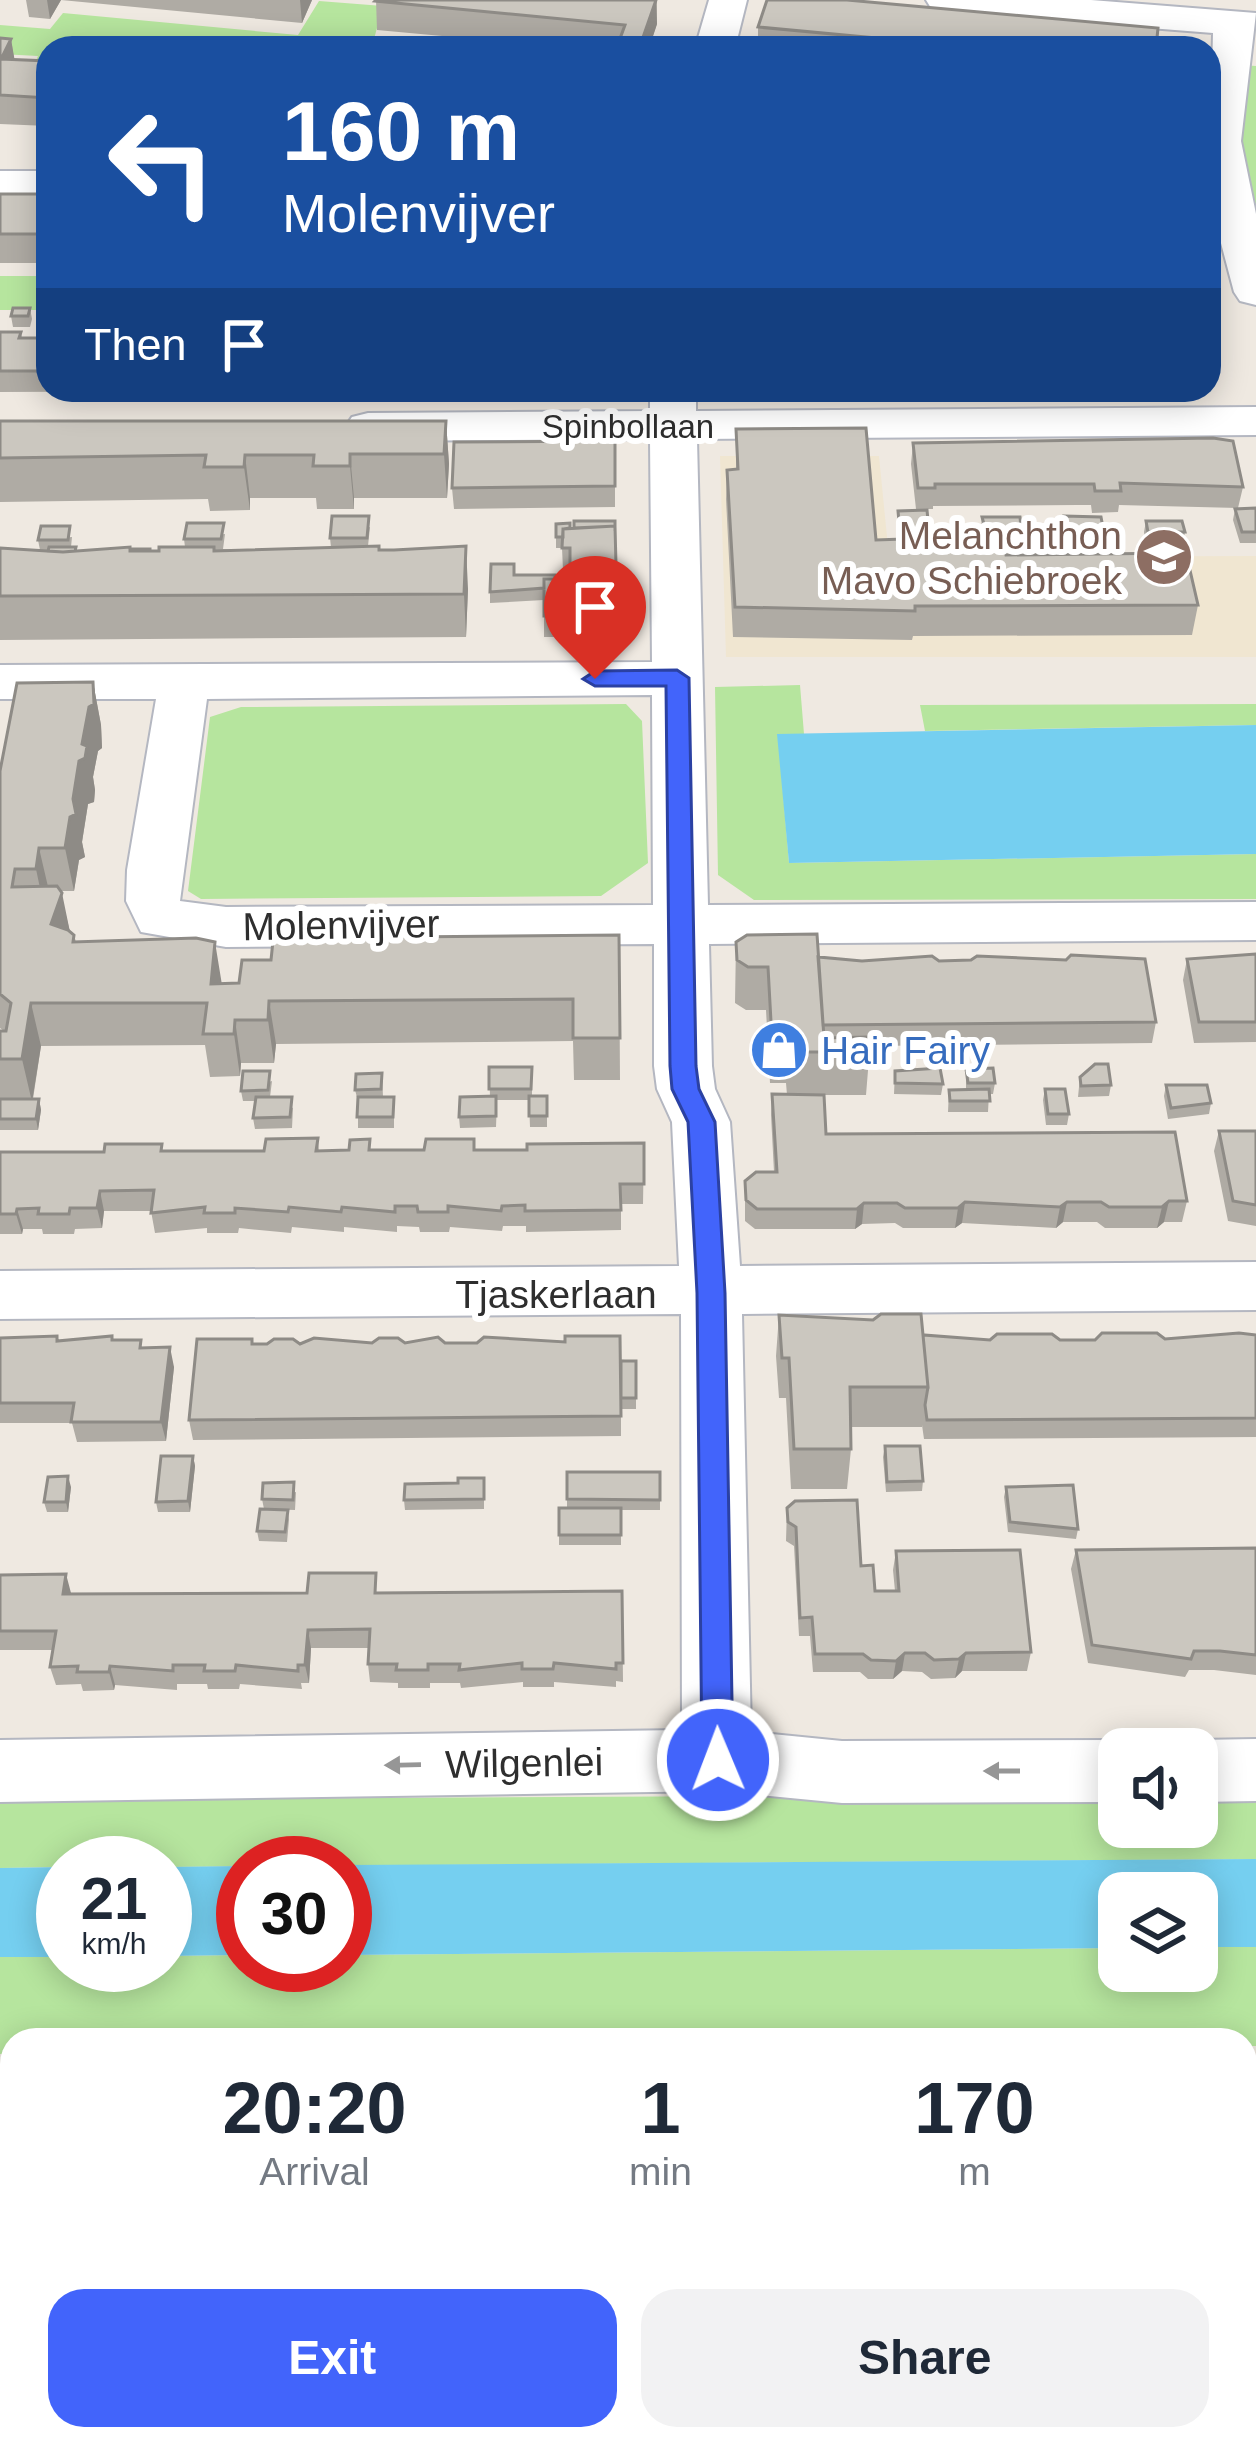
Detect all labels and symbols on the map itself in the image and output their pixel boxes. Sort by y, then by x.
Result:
street label: Spinbollaan [542,408,714,445]
place label: Melanchthon Mavo Schiebroek [821,514,1122,602]
school or university icon: Melanchthon Mavo Schiebroek [1133,526,1195,588]
pin [544,556,646,679]
street label: Molenvijver [242,902,440,948]
shop icon: Hair Fairy [748,1019,810,1081]
place label: Hair Fairy [821,1029,991,1072]
street label: Tjaskerlaan [455,1273,657,1316]
position arrow [655,1697,781,1823]
street label: Wilgenlei [445,1740,603,1786]
one-way arrow [383,1755,421,1775]
one-way arrow [982,1762,1020,1781]
speed limit sign: 30 [216,1836,372,1992]

